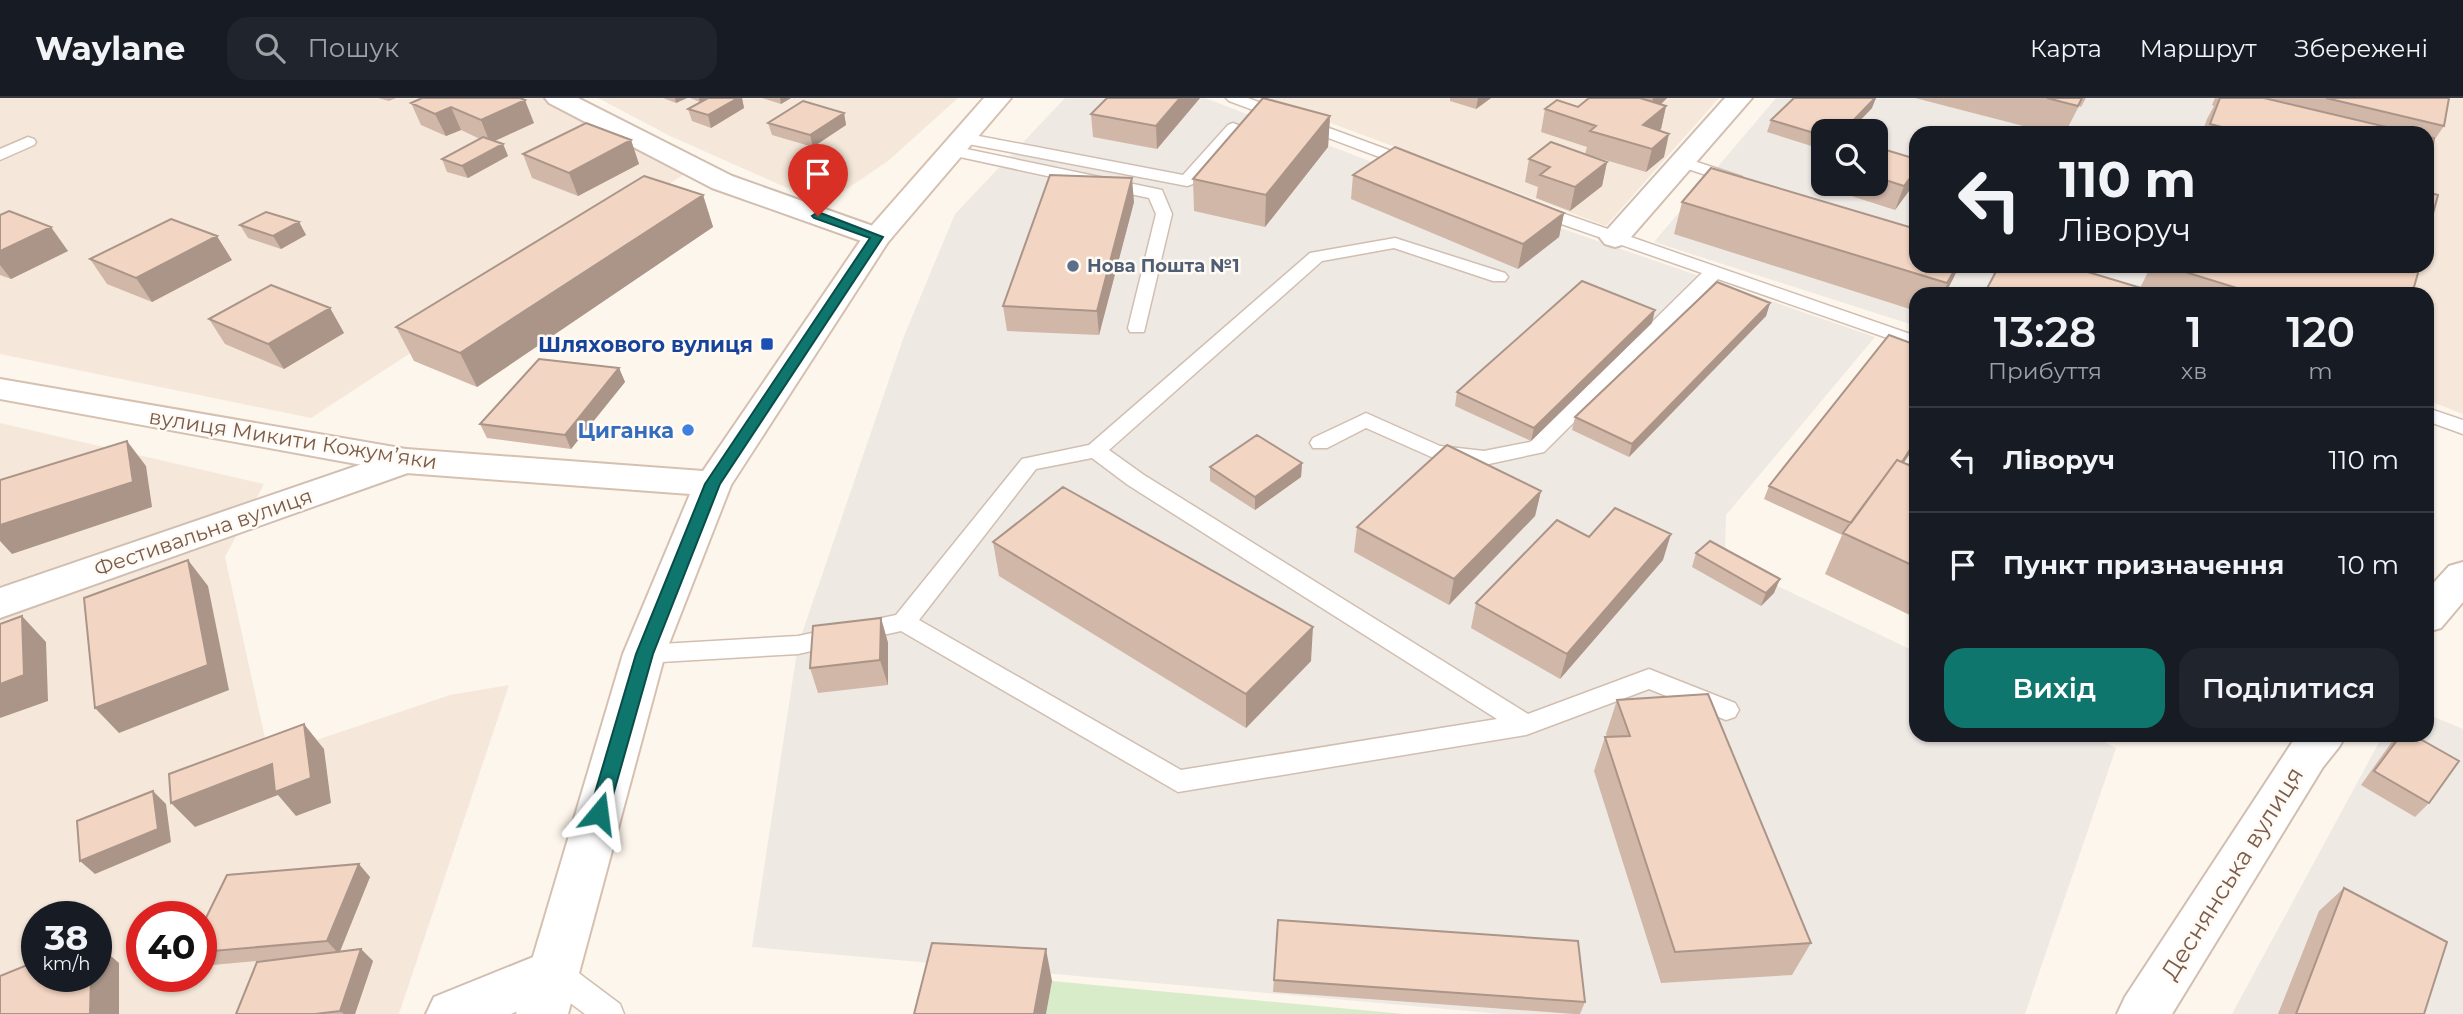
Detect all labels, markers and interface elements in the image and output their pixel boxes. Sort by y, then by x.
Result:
search box [227,17,717,80]
text: Waylane [35,28,185,68]
icon: search [251,29,289,67]
text: Пошук [307,32,399,64]
text: Карта [2030,34,2102,63]
text: Маршрут [2140,34,2257,63]
text: Збережені [2295,34,2428,63]
map controls [1811,119,1888,196]
button: search [1811,119,1888,196]
pin [788,144,848,216]
text: 110 m [2059,150,2196,209]
icon: left [1944,154,2035,245]
icon: arrive [799,155,837,193]
text: Ліворуч [2059,210,2191,249]
place label: Нова Пошта №1 [1087,255,1240,277]
marker: Нова Пошта №1 [1065,258,1081,274]
text: 13:28 [1994,306,2096,358]
text: 1 [2186,306,2202,358]
text: 120 [2286,306,2355,358]
place label: Шляхового вулиця [538,332,753,357]
marker: Шляхового вулиця [759,336,775,352]
text: Прибуття [1988,357,2102,385]
text: хв [2181,357,2207,385]
text: m [2308,357,2333,385]
street label: вулиця Микити Кожумʼяки [147,404,439,474]
place label: Циганка [577,418,674,443]
marker: Циганка [680,422,696,438]
icon: left [1944,441,1982,479]
text: Ліворуч [2003,444,2115,476]
text: 110 m [2329,444,2399,476]
street label: Фестивальна вулиця [91,483,315,581]
icon: arrive [1944,546,1982,584]
text: Пункт призначення [2003,549,2284,581]
text: 10 m [2338,549,2399,581]
button: Вихід [1944,648,2165,728]
button: Поділитися [2179,648,2399,728]
street label: Деснянська вулиця [2155,761,2309,985]
position arrow [562,776,636,850]
speed limit sign: 40 [126,901,217,992]
text: 38 [45,916,88,959]
text: km/h [42,953,91,975]

